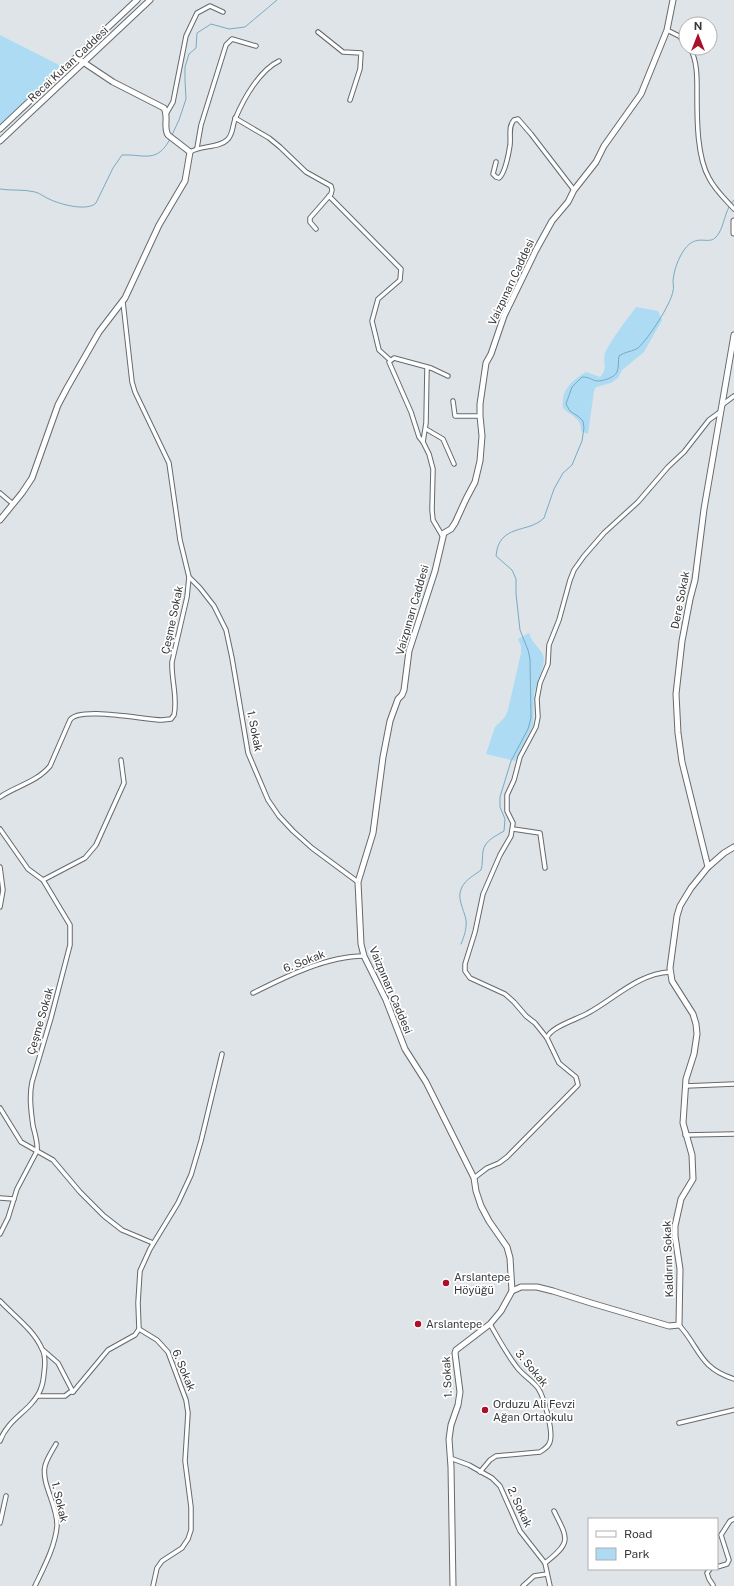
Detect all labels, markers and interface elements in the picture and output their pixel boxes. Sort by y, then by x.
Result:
north arrow [678,16,718,56]
text: N [694,20,702,32]
street label: Recai Kutan Caddesi [26,24,110,104]
street label: Vaizpınarı Caddesi [486,237,536,327]
street label: Vaizpınarı Caddesi [393,563,431,657]
street label: Dere Sokak [669,570,691,630]
street label: Çeşme Sokak [159,585,186,655]
street label: 1. Sokak [245,710,265,752]
street label: Vaizpınarı Caddesi [367,945,415,1035]
street label: 6. Sokak [281,948,327,974]
street label: Çeşme Sokak [25,986,56,1056]
street label: Kaldırım Sokak [661,1220,675,1298]
place label: Arslantepe Höyüğü [454,1271,510,1296]
marker: Arslantepe Höyüğü [441,1278,451,1288]
place label: Arslantepe [426,1318,482,1330]
marker: Arslantepe [413,1319,423,1329]
street label: 6. Sokak [170,1347,198,1393]
street label: 3. Sokak [513,1347,551,1389]
street label: 1. Sokak [440,1356,454,1398]
place label: Orduzu Ali Fevzi Ağan Ortaokulu [493,1398,575,1423]
marker: Orduzu Ali Fevzi Ağan Ortaokulu [480,1405,490,1415]
street label: 1. Sokak [49,1480,71,1524]
street label: 2. Sokak [505,1485,535,1529]
legend [588,1518,718,1570]
text: Road [624,1527,652,1541]
text: Park [624,1547,650,1561]

